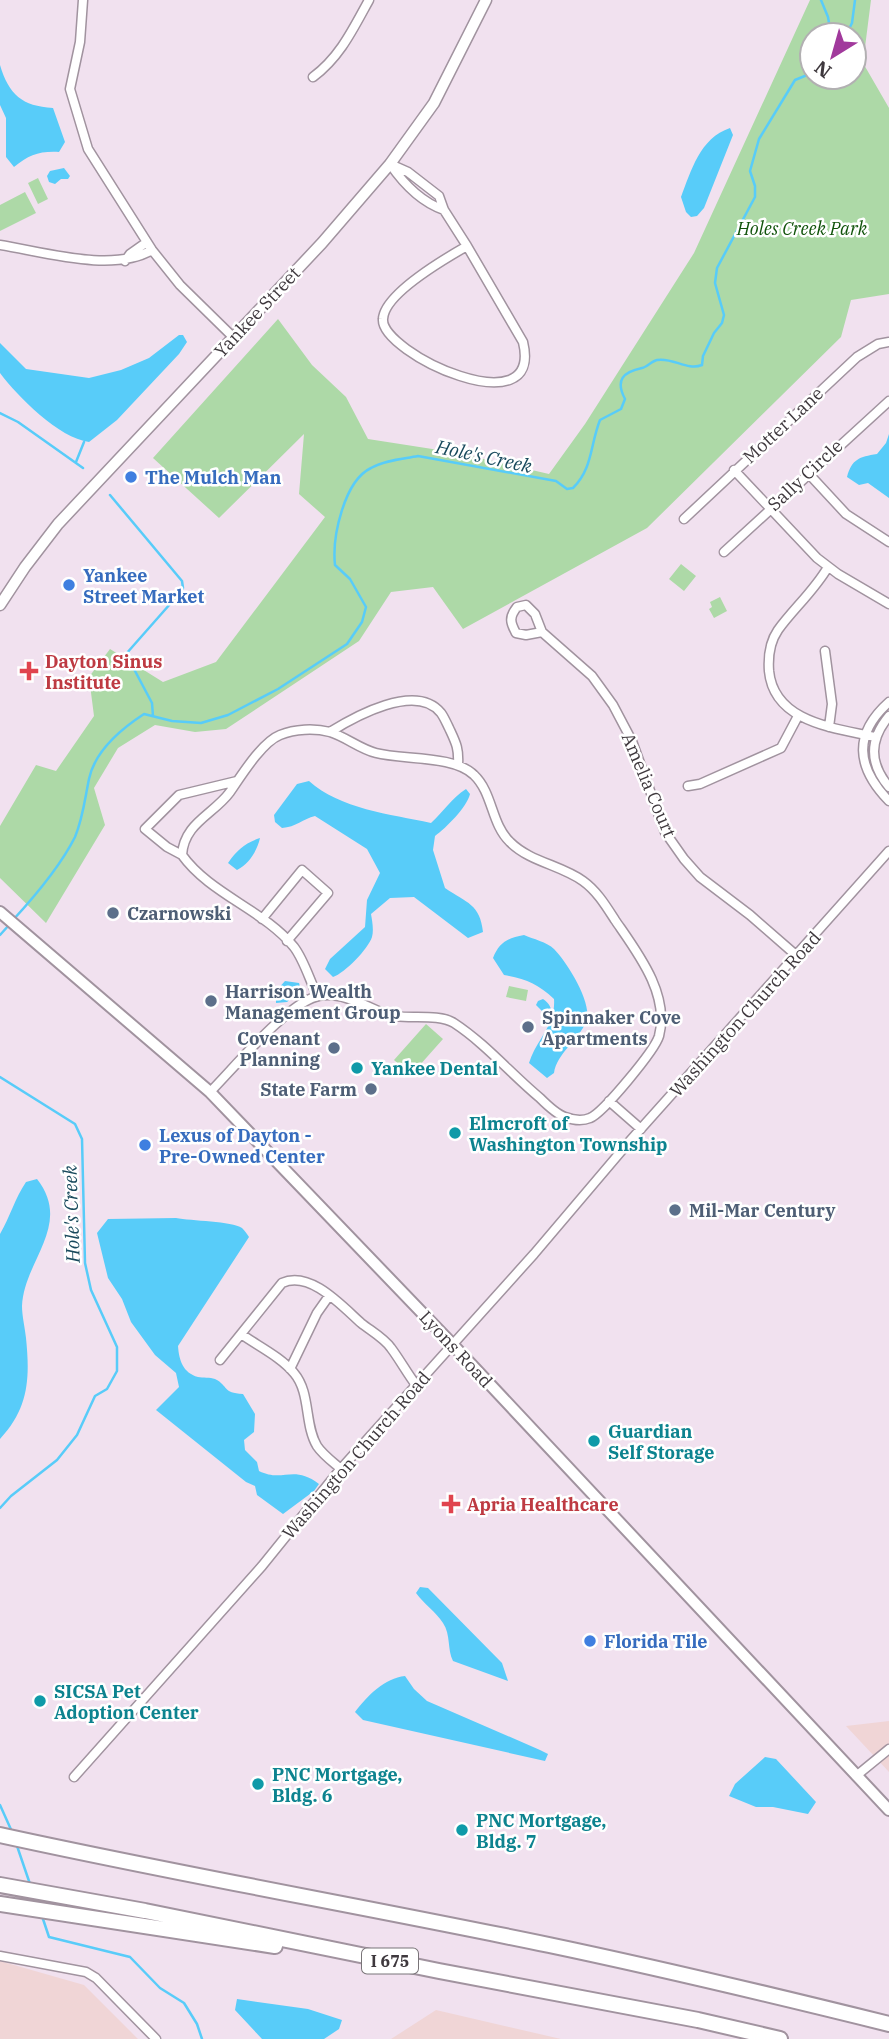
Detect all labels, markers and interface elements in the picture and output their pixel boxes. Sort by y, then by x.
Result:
north arrow [798,21,868,91]
text: N [810,55,836,84]
park label: Holes Creek Park [736,217,868,240]
street label: Yankee Street [209,262,305,362]
street label: Motter Lane [738,382,828,468]
water label: Hole's Creek [433,434,535,478]
street label: Sally Circle [763,434,847,516]
place label: The Mulch Man [145,466,282,489]
marker: The Mulch Man [123,469,139,485]
place label: Yankee Street Market [83,564,205,608]
marker: Yankee Street Market [61,577,77,593]
place label: Dayton Sinus Institute [45,650,162,694]
marker: Dayton Sinus Institute [19,661,39,681]
street label: Amelia Court [617,729,681,841]
place label: Czarnowski [127,902,231,925]
marker: Czarnowski [105,905,121,921]
street label: Washington Church Road [665,926,826,1102]
place label: Harrison Wealth Management Group [225,980,401,1024]
marker: Harrison Wealth Management Group [203,993,219,1009]
place label: Spinnaker Cove Apartments [542,1006,681,1050]
marker: Spinnaker Cove Apartments [520,1019,536,1035]
place label: Covenant Planning [237,1027,321,1071]
marker: Covenant Planning [326,1040,342,1056]
place label: Yankee Dental [371,1057,498,1080]
marker: Yankee Dental [349,1060,365,1076]
place label: State Farm [260,1078,358,1101]
marker: State Farm [363,1081,379,1097]
place label: Elmcroft of Washington Township [469,1112,667,1156]
place label: Lexus of Dayton - Pre-Owned Center [159,1124,325,1168]
marker: Elmcroft of Washington Township [447,1125,463,1141]
marker: Lexus of Dayton - Pre-Owned Center [137,1137,153,1153]
water label: Hole's Creek [57,1164,85,1264]
place label: Mil-Mar Century [689,1199,836,1222]
marker: Mil-Mar Century [667,1202,683,1218]
street label: Lyons Road [414,1306,498,1392]
street label: Washington Church Road [277,1366,435,1544]
place label: Guardian Self Storage [608,1420,714,1464]
marker: Guardian Self Storage [586,1433,602,1449]
place label: Apria Healthcare [467,1493,619,1516]
marker: Apria Healthcare [441,1494,461,1514]
place label: Florida Tile [604,1630,707,1653]
marker: Florida Tile [582,1633,598,1649]
place label: SICSA Pet Adoption Center [54,1680,199,1724]
marker: SICSA Pet Adoption Center [32,1693,48,1709]
place label: PNC Mortgage, Bldg. 6 [272,1763,402,1807]
marker: PNC Mortgage, Bldg. 6 [250,1776,266,1792]
place label: PNC Mortgage, Bldg. 7 [476,1809,606,1853]
marker: PNC Mortgage, Bldg. 7 [454,1822,470,1838]
road number: I 675 [362,1949,418,1974]

